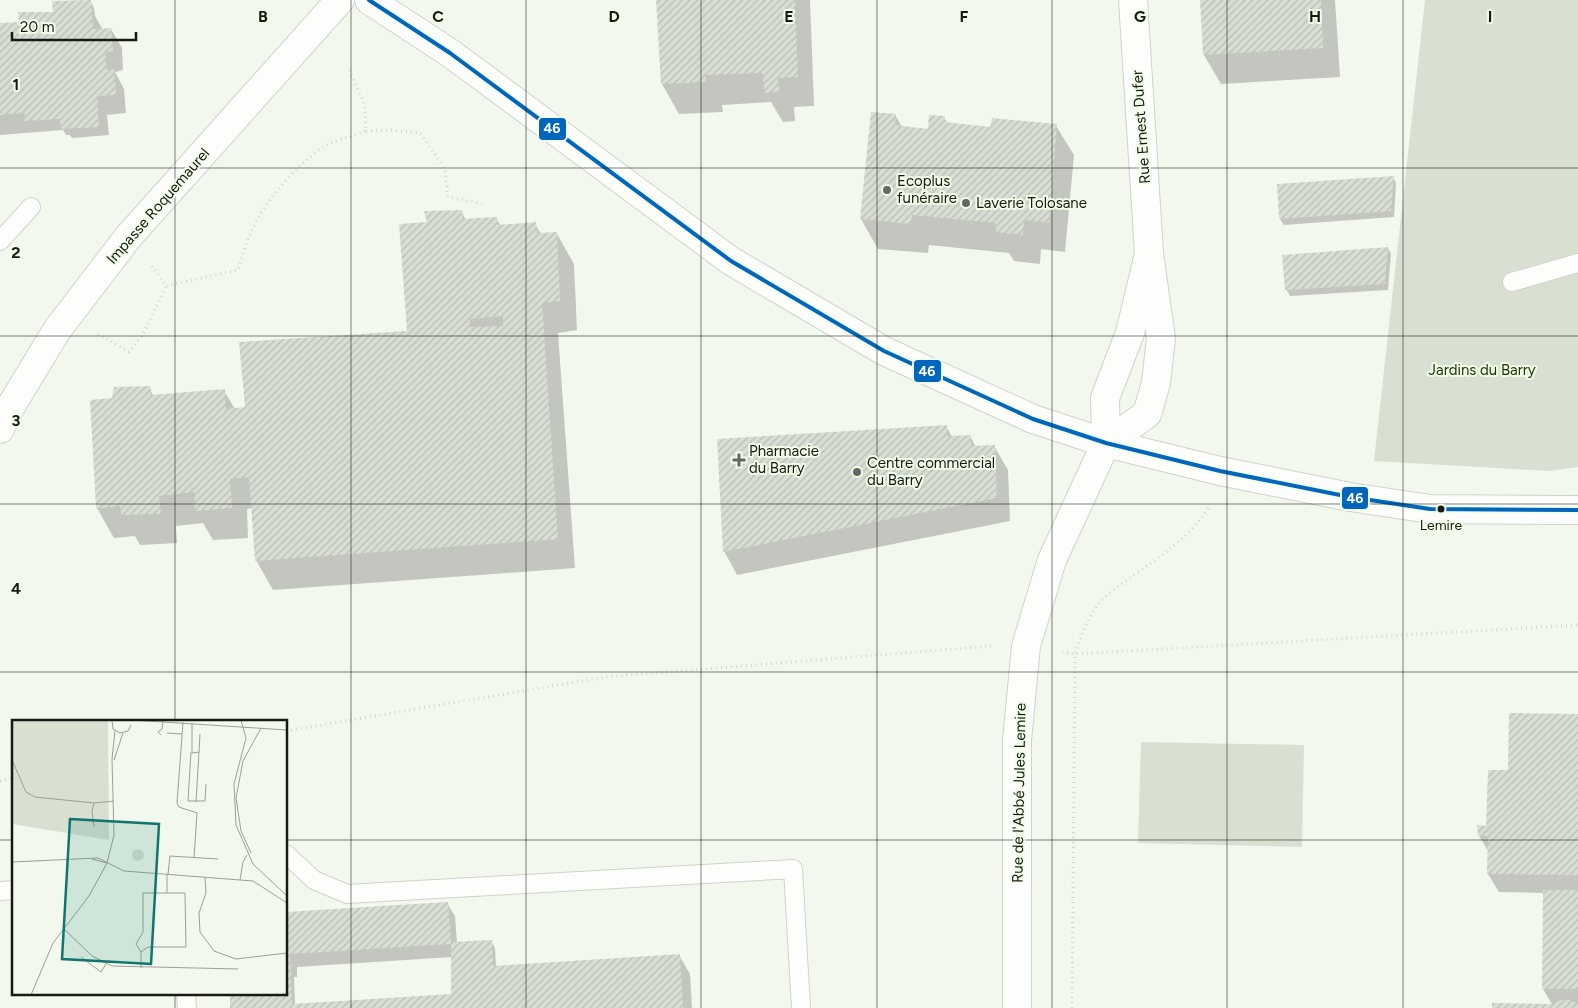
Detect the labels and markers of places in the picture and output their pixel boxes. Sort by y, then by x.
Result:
place label: Ecoplus funéraire [897,172,957,207]
marker: Ecoplus funéraire [881,184,893,196]
place label: Laverie Tolosane [976,194,1087,212]
marker: Laverie Tolosane [960,197,972,209]
place label: Pharmacie du Barry [749,442,819,477]
marker: Pharmacie du Barry [733,454,745,466]
place label: Centre commercial du Barry [867,454,995,489]
marker: Centre commercial du Barry [851,466,863,478]
marker: Lemire [1436,504,1446,514]
place label: Lemire [1420,517,1463,534]

